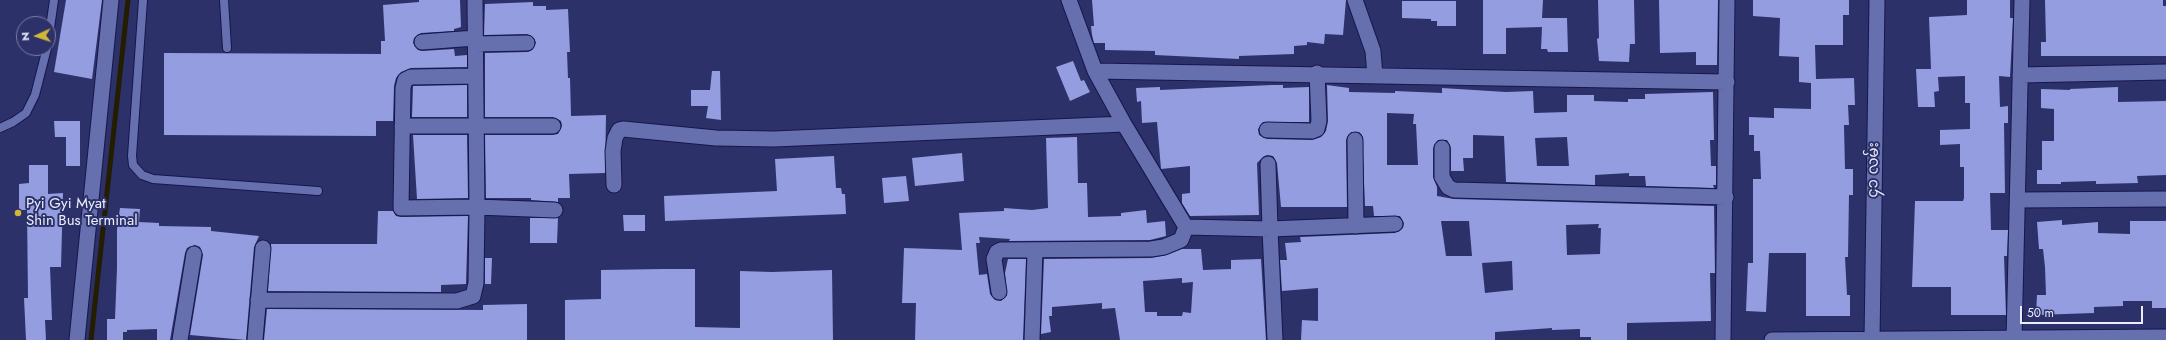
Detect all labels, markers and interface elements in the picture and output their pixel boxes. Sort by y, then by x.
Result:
north arrow [16,16,56,56]
text: N [17,32,33,41]
street label: ၄၁ လမ်း [1865,142,1883,198]
place label: Pyi Gyi Myat Shin Bus Terminal [26,195,138,230]
marker: Pyi Gyi Myat Shin Bus Terminal [13,208,23,218]
scale bar [2022,298,2145,324]
text: 50 m [2027,304,2054,322]

